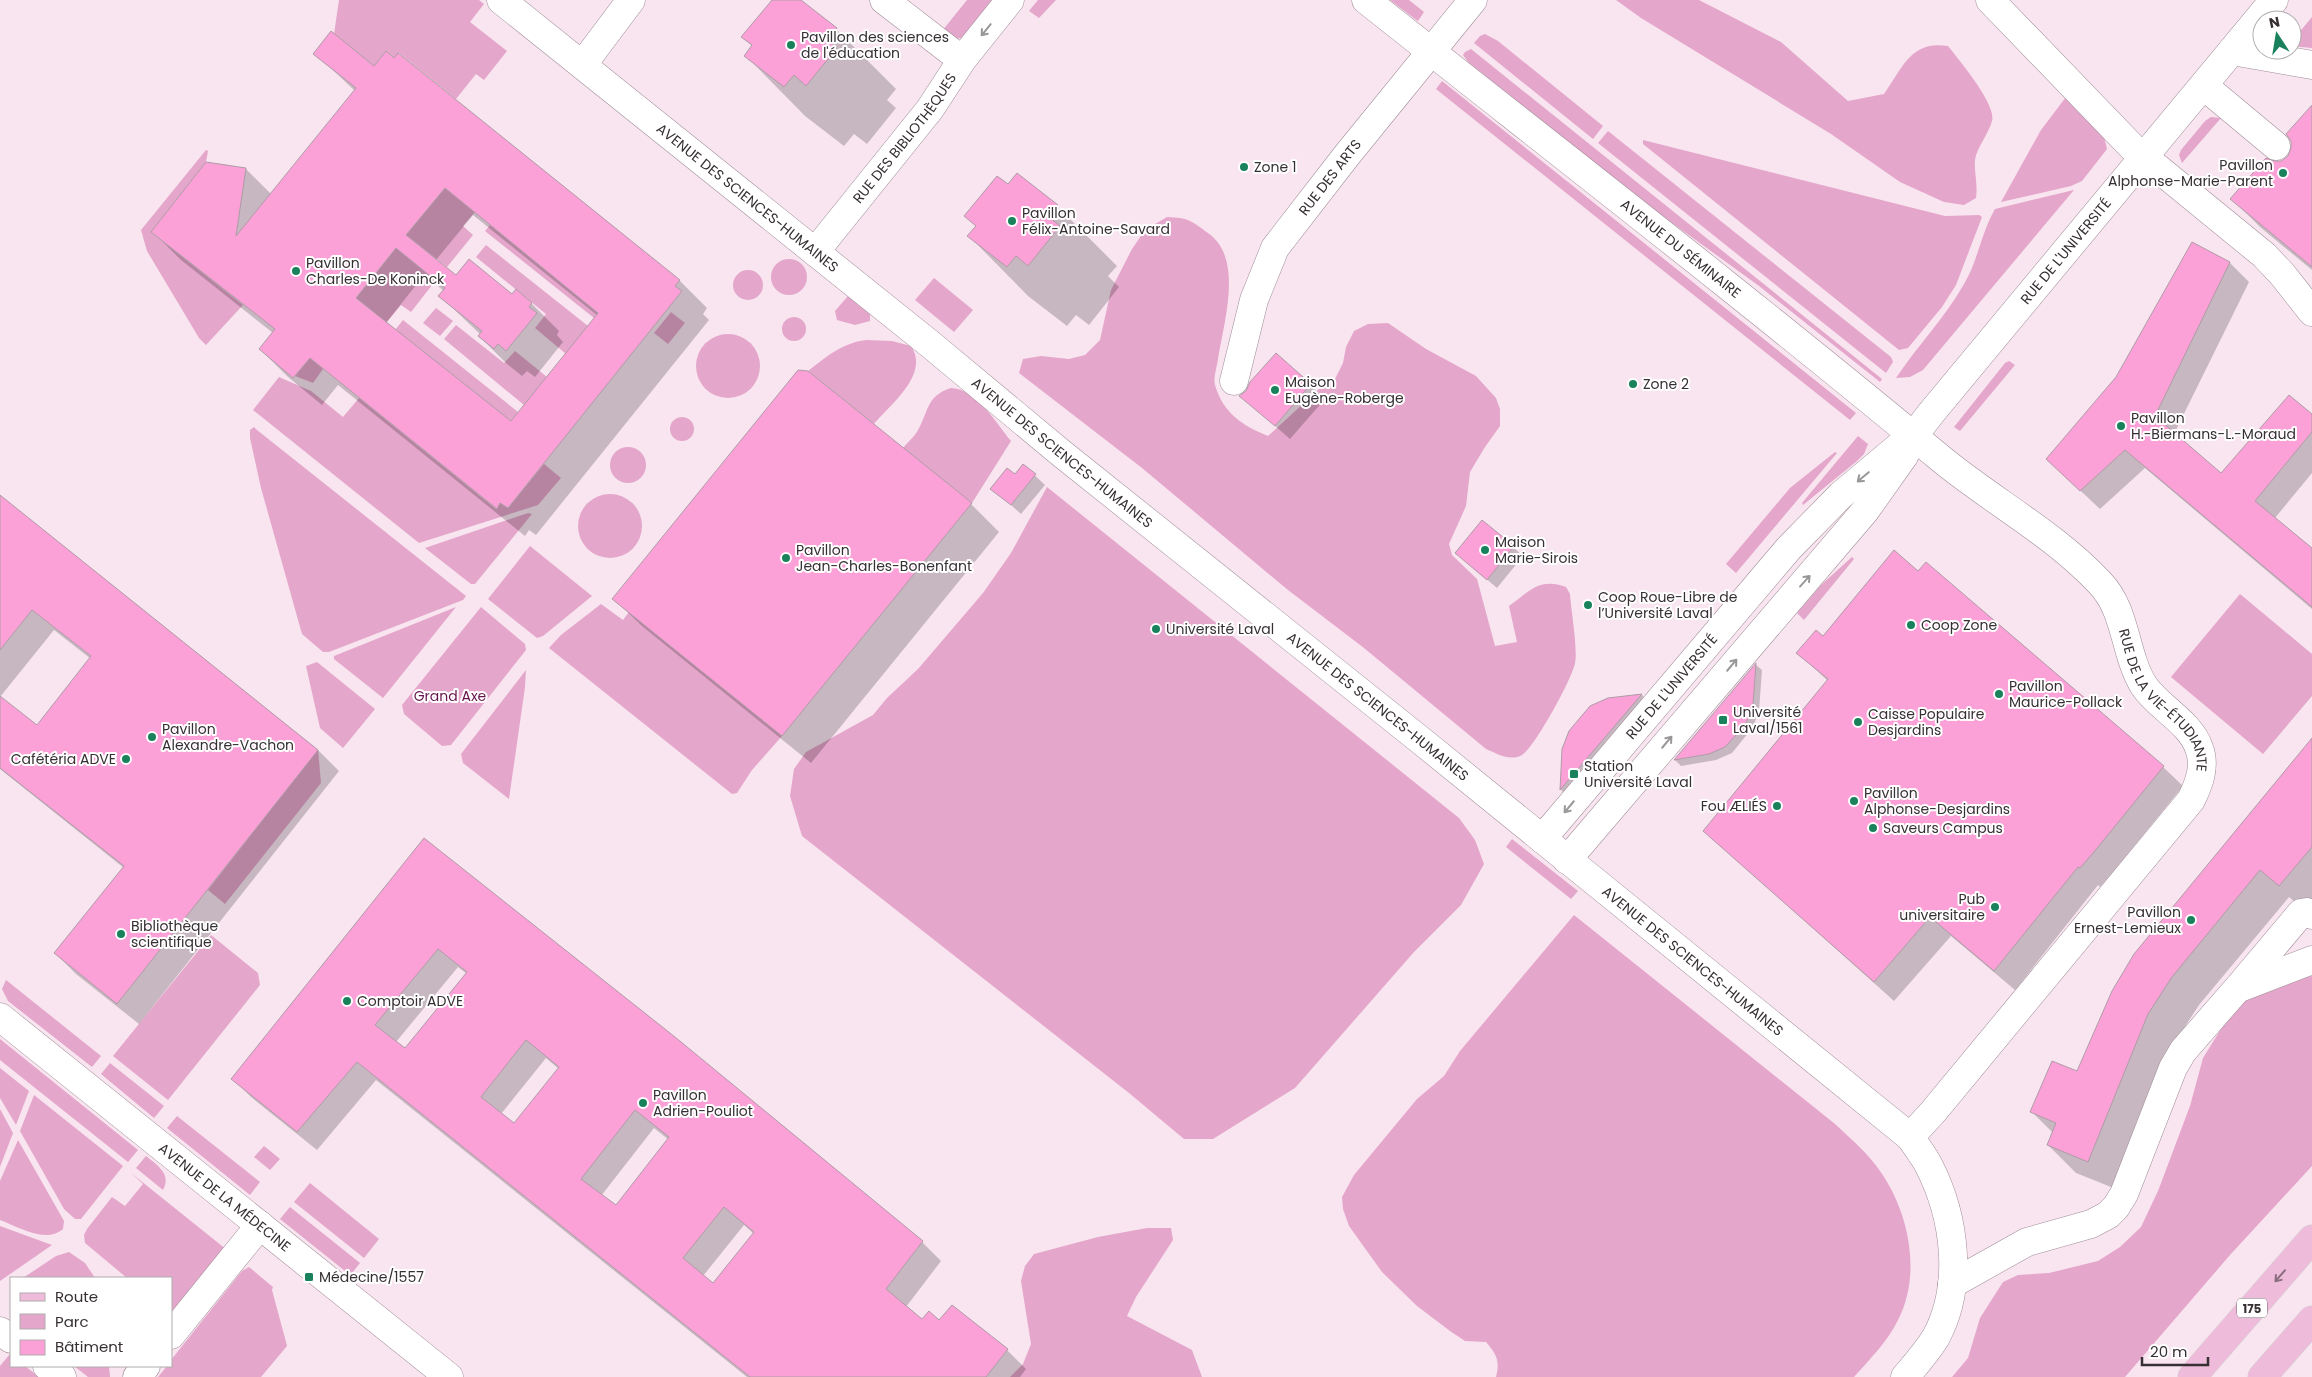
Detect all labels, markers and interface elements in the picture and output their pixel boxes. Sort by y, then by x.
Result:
north arrow [2252,10,2302,60]
text: N [2267,11,2282,33]
one-way arrow [981,23,992,36]
place label: Pavillon des sciences de l'éducation [801,27,949,63]
marker: Pavillon des sciences de l'éducation [785,39,797,51]
street label: RUE DES BIBLIOTHÈQUES [848,69,961,207]
street label: AVENUE DES SCIENCES-HUMAINES [652,119,843,277]
street label: RUE DES ARTS [1294,135,1366,220]
place label: Pavillon Alphonse-Marie-Parent [2108,155,2273,191]
place label: Zone 1 [1254,157,1296,177]
marker: Zone 1 [1238,161,1250,173]
marker: Pavillon Alphonse-Marie-Parent [2277,167,2289,179]
street label: AVENUE DU SÉMINAIRE [1616,194,1745,303]
street label: RUE DE L'UNIVERSITÉ [2016,194,2116,308]
place label: Pavillon Félix-Antoine-Savard [1022,203,1170,239]
marker: Pavillon Félix-Antoine-Savard [1006,215,1018,227]
place label: Pavillon Charles-De Koninck [306,253,445,289]
marker: Pavillon Charles-De Koninck [290,265,302,277]
place label: Maison Eugène-Roberge [1285,372,1404,408]
street label: AVENUE DES SCIENCES-HUMAINES [967,373,1157,532]
place label: Zone 2 [1643,374,1689,394]
marker: Zone 2 [1627,378,1639,390]
marker: Maison Eugène-Roberge [1269,384,1281,396]
place label: Pavillon H.-Biermans-L.-Moraud [2131,408,2296,444]
marker: Pavillon H.-Biermans-L.-Moraud [2115,420,2127,432]
one-way arrow [1856,471,1869,482]
place label: Maison Marie-Sirois [1495,532,1578,568]
place label: Pavillon Jean-Charles-Bonenfant [796,540,972,576]
marker: Maison Marie-Sirois [1479,544,1491,556]
marker: Pavillon Jean-Charles-Bonenfant [780,552,792,564]
one-way arrow [1799,574,1811,587]
place label: Coop Roue-Libre de l’Université Laval [1598,587,1738,623]
marker: Coop Roue-Libre de l’Université Laval [1582,599,1594,611]
place label: Coop Zone [1921,615,1997,635]
place label: Université Laval [1166,619,1274,639]
marker: Coop Zone [1905,619,1917,631]
marker: Université Laval [1150,623,1162,635]
street label: RUE DE LA VIE-ÉTUDIANTE [2114,626,2212,773]
street label: AVENUE DES SCIENCES-HUMAINES [1283,627,1473,786]
street label: RUE DE L'UNIVERSITÉ [1621,630,1722,743]
one-way arrow [1727,658,1738,671]
place label: Pavillon Maurice-Pollack [2009,676,2123,712]
park label: Grand Axe [414,686,487,706]
marker: Pavillon Maurice-Pollack [1993,688,2005,700]
place label: Université Laval/1561 [1733,702,1803,738]
place label: Caisse Populaire Desjardins [1868,704,1985,740]
marker: Université Laval/1561 [1717,714,1729,726]
marker: Caisse Populaire Desjardins [1852,716,1864,728]
place label: Pavillon Alexandre-Vachon [162,719,294,755]
marker: Pavillon Alexandre-Vachon [146,731,158,743]
one-way arrow [1661,736,1672,749]
place label: Cafétéria ADVE [11,749,116,769]
marker: Cafétéria ADVE [120,753,132,765]
place label: Station Université Laval [1584,756,1692,792]
marker: Station Université Laval [1568,768,1580,780]
place label: Pavillon Alphonse-Desjardins [1864,783,2010,819]
marker: Pavillon Alphonse-Desjardins [1848,795,1860,807]
place label: Fou ÆLIÉS [1701,796,1767,816]
one-way arrow [1563,800,1574,813]
marker: Fou ÆLIÉS [1771,800,1783,812]
place label: Saveurs Campus [1883,818,2003,838]
marker: Saveurs Campus [1867,822,1879,834]
street label: AVENUE DES SCIENCES-HUMAINES [1598,881,1788,1041]
place label: Pub universitaire [1899,889,1985,925]
marker: Pub universitaire [1989,901,2001,913]
place label: Pavillon Ernest-Lemieux [2074,902,2181,938]
marker: Pavillon Ernest-Lemieux [2185,914,2197,926]
place label: Bibliothèque scientifique [131,916,218,952]
marker: Bibliothèque scientifique [115,928,127,940]
place label: Comptoir ADVE [357,991,463,1011]
marker: Comptoir ADVE [341,995,353,1007]
place label: Pavillon Adrien-Pouliot [653,1085,753,1121]
marker: Pavillon Adrien-Pouliot [637,1097,649,1109]
street label: AVENUE DE LA MÉDECINE [154,1138,295,1256]
place label: Médecine/1557 [319,1267,424,1287]
one-way arrow [2274,1269,2286,1282]
marker: Médecine/1557 [303,1271,315,1283]
legend [10,1277,172,1367]
text: Route [55,1286,98,1307]
road number: 175 [2237,1299,2267,1318]
text: Parc [55,1311,89,1332]
scale bar [2142,1334,2208,1366]
text: Bâtiment [55,1336,123,1357]
text: 20 m [2150,1341,2188,1362]

